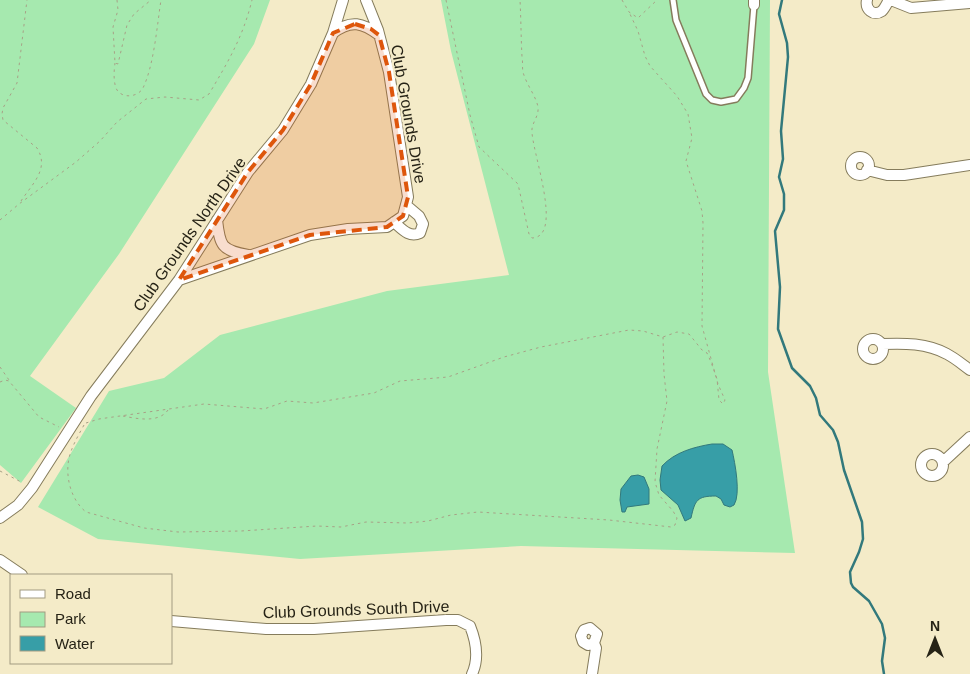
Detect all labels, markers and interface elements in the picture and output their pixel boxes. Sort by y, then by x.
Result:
street label: Club Grounds Drive [388,43,429,185]
street label: Club Grounds North Drive [130,154,249,315]
legend [10,574,172,664]
text: Road [55,585,91,602]
street label: Club Grounds South Drive [262,598,450,621]
text: Park [55,610,86,627]
north arrow [910,614,960,664]
text: N [930,618,940,634]
text: Water [55,635,94,652]

